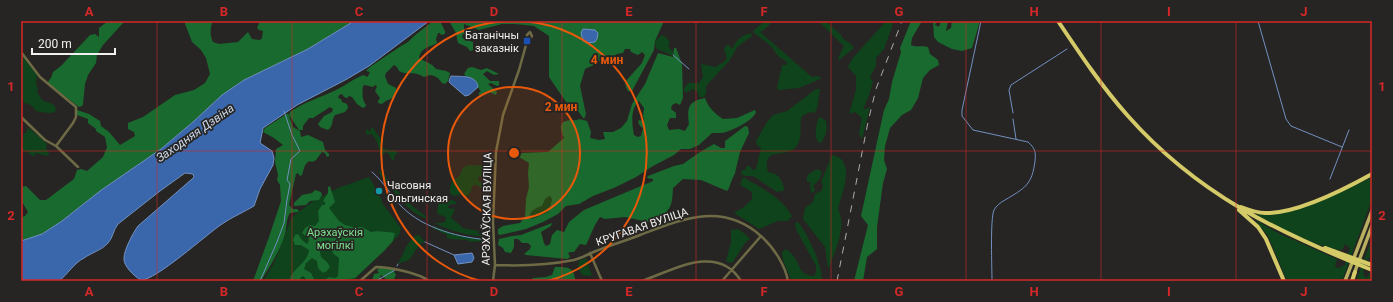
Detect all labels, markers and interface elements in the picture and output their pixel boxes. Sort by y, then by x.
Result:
text: A [85,4,94,19]
text: B [220,4,228,19]
text: C [355,4,364,19]
text: D [490,4,498,19]
text: E [625,4,633,19]
text: F [760,4,768,19]
text: G [895,4,904,19]
text: H [1029,4,1039,19]
text: I [1167,4,1171,19]
text: J [1300,4,1308,19]
place label: Батанічны заказнік [465,29,519,55]
scale bar [32,30,115,56]
marker: Батанічны заказнік [522,36,532,46]
text: 200 m [38,37,72,51]
text: 4 мин [591,53,623,67]
text: 1 [7,79,15,94]
text: 1 [1378,79,1386,94]
text: 2 мин [545,100,577,114]
water label: Заходняя Дзвіна [153,101,237,165]
centre of rings [507,146,521,160]
street label: АРЭХАЎСКАЯ ВУЛІЦА [480,152,494,266]
place label: Часовня Ольгинская [387,179,448,205]
marker: Часовня Ольгинская [374,186,384,196]
street label: КРУГАВАЯ ВУЛІЦА [594,205,690,249]
text: 2 [7,208,15,223]
text: 2 [1378,208,1386,223]
park label: Арэхаўскія могілкі [307,226,363,252]
text: A [85,284,94,299]
text: B [220,284,228,299]
text: C [355,284,364,299]
text: D [490,284,498,299]
text: E [625,284,633,299]
text: F [760,284,768,299]
text: G [895,284,904,299]
text: H [1029,284,1039,299]
text: I [1167,284,1171,299]
text: J [1300,284,1308,299]

